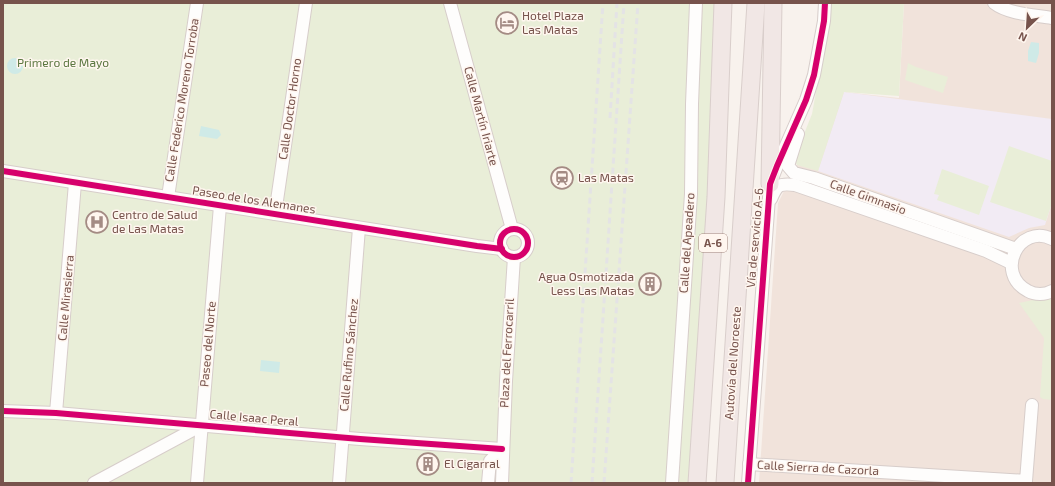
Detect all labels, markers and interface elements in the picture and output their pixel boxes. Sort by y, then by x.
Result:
place label: Hotel Plaza Las Matas [522,8,584,36]
north arrow [1007,8,1047,48]
hotel icon: Hotel Plaza Las Matas [494,10,520,36]
street label: Calle Federico Moreno Torroba [161,17,201,183]
text: N [1016,30,1029,45]
park label: Primero de Mayo [17,55,109,69]
street label: Calle Doctor Horno [275,57,303,161]
street label: Calle Martín Iriarte [462,65,502,167]
station icon: Las Matas [549,165,575,191]
place label: Las Matas [578,170,634,184]
street label: Calle Gimnasio [828,176,909,216]
street label: Paseo de los Alemanes [192,182,317,216]
street label: Vía de servicio A-6 [743,187,765,288]
street label: Calle del Apeadero [676,192,697,294]
place label: Centro de Salud de Las Matas [112,207,198,235]
hospital icon: Centro de Salud de Las Matas [84,209,110,235]
road number: A-6 [699,234,727,252]
street label: Calle Mirasierra [54,254,76,342]
place label: Agua Osmotizada Less Las Matas [539,269,634,297]
building icon: Agua Osmotizada Less Las Matas [637,271,663,297]
street label: Plaza del Ferrocarril [496,297,516,408]
street label: Calle Rufino Sánchez [336,298,360,412]
street label: Paseo del Norte [196,300,218,387]
street label: Autovía del Noroeste [721,306,743,420]
street label: Calle Isaac Peral [209,406,299,428]
building icon: El Cigarral [415,451,441,477]
place label: El Cigarral [444,456,500,470]
street label: Calle Sierra de Cazorla [757,457,879,477]

